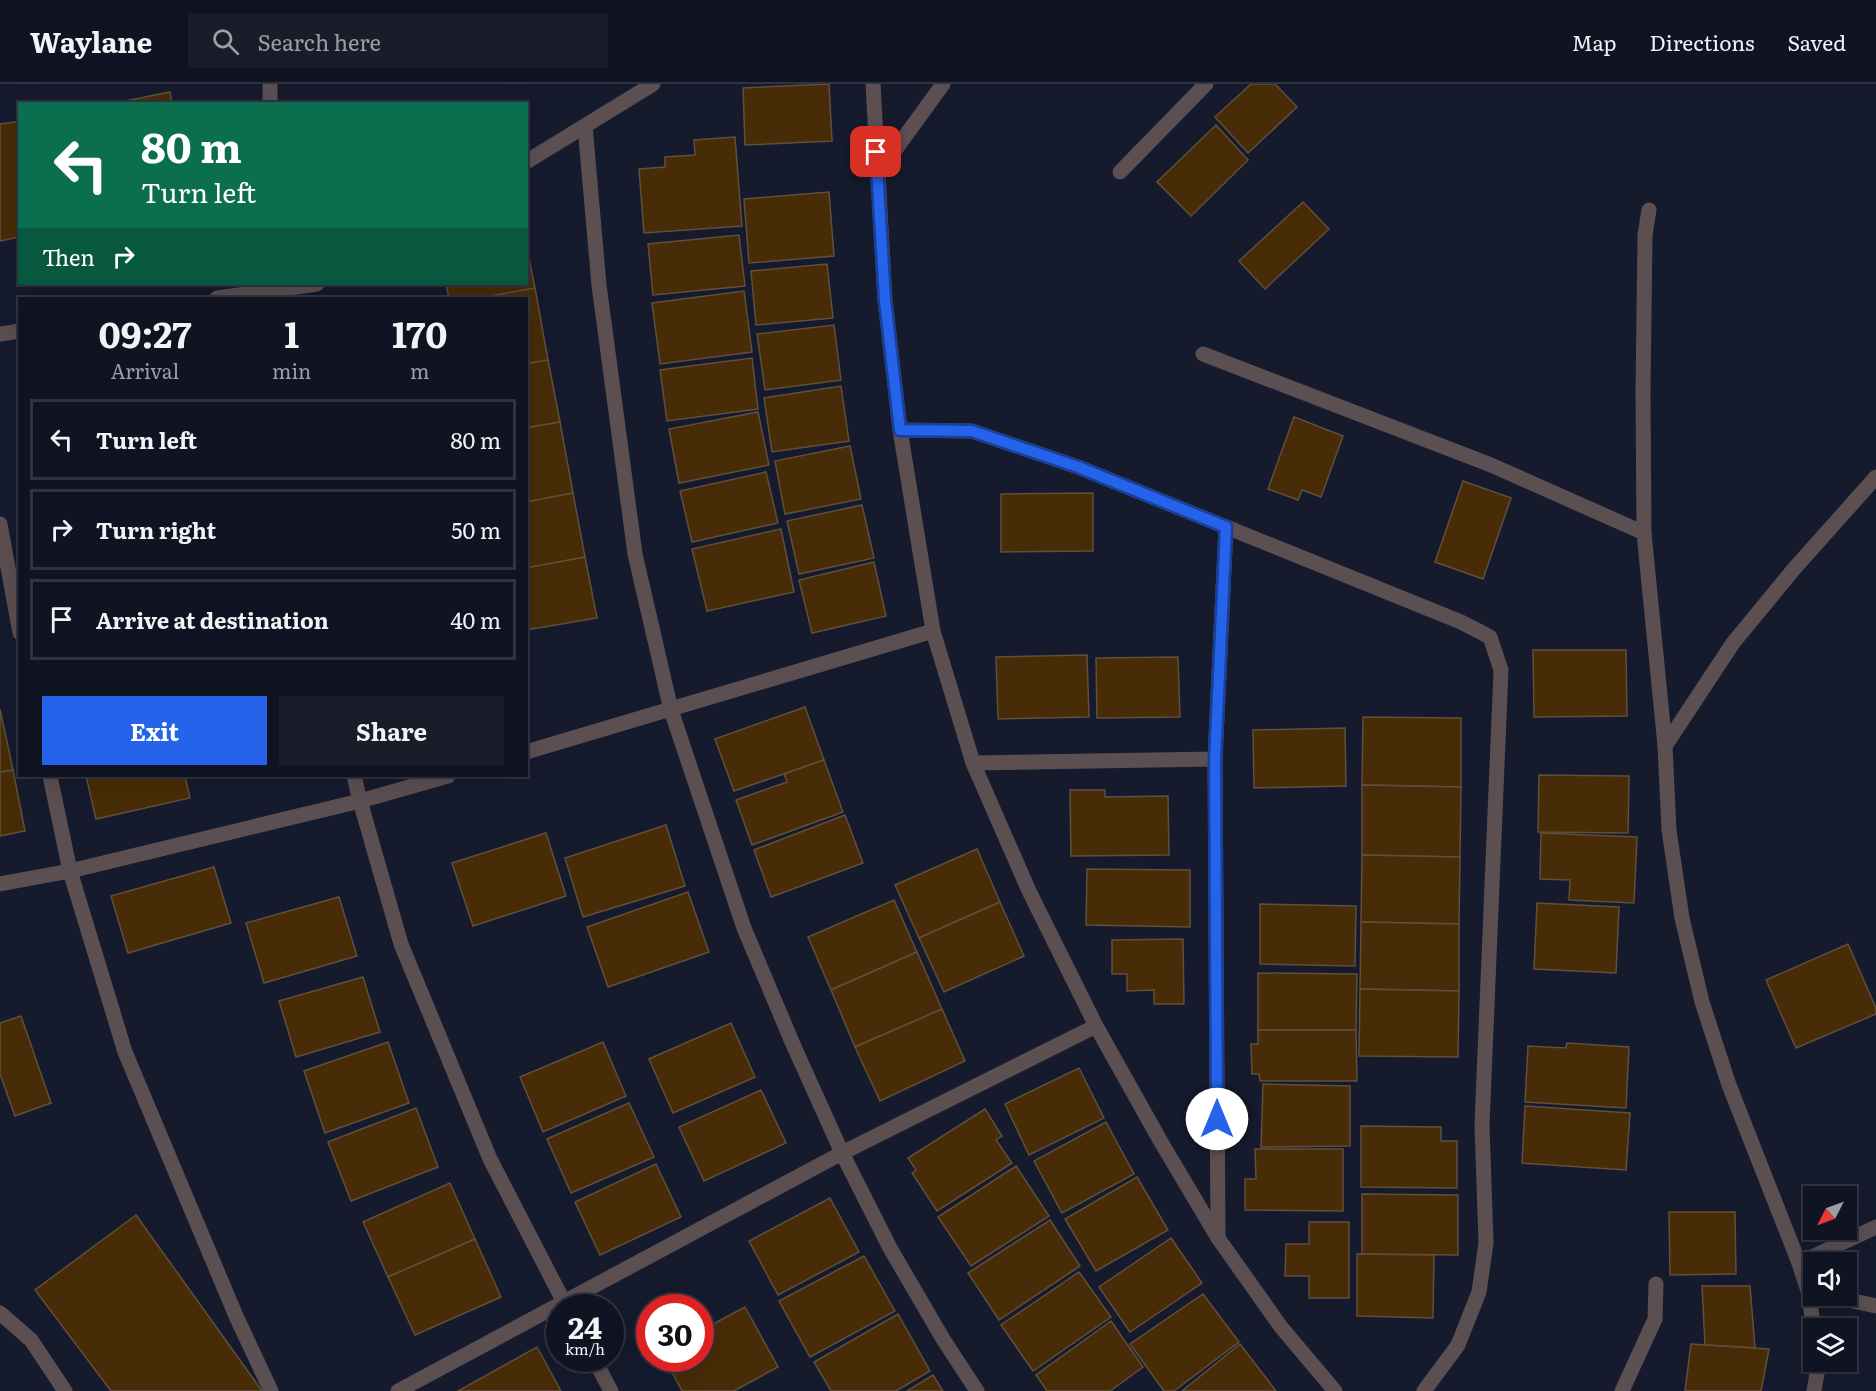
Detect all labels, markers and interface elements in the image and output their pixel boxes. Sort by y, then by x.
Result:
search box [188,14,608,68]
text: Waylane [30,20,152,62]
icon: search [209,25,242,58]
text: Search here [257,25,381,58]
text: Map [1572,26,1617,57]
text: Directions [1650,26,1755,57]
text: Saved [1788,26,1846,57]
text: 80 m [141,114,242,176]
icon: left [42,126,120,204]
pin [850,126,901,177]
icon: arrive [859,135,892,168]
text: Turn left [141,171,256,211]
text: Then [42,240,95,273]
icon: right [107,240,140,273]
text: 09:27 [99,306,192,359]
text: 1 [284,306,299,359]
text: 170 [392,306,447,359]
text: Arrival [111,355,179,385]
text: min [272,355,311,385]
text: m [410,355,429,385]
icon: left [45,423,78,456]
text: Turn left [96,423,197,456]
text: 80 m [450,423,501,456]
icon: right [45,513,78,546]
text: Turn right [96,513,216,546]
text: 50 m [451,513,501,546]
icon: arrive [45,603,78,636]
text: Arrive at destination [96,603,329,636]
text: 40 m [450,603,501,636]
button: Exit [42,696,267,765]
button: Share [279,696,504,765]
position arrow [1185,1087,1249,1151]
north arrow [1803,1186,1857,1240]
map controls [1803,1186,1857,1372]
button: sound [1803,1252,1857,1306]
speed limit sign: 30 [636,1294,714,1372]
text: 24 [568,1304,602,1348]
button: layers [1803,1318,1857,1372]
text: km/h [565,1337,605,1360]

